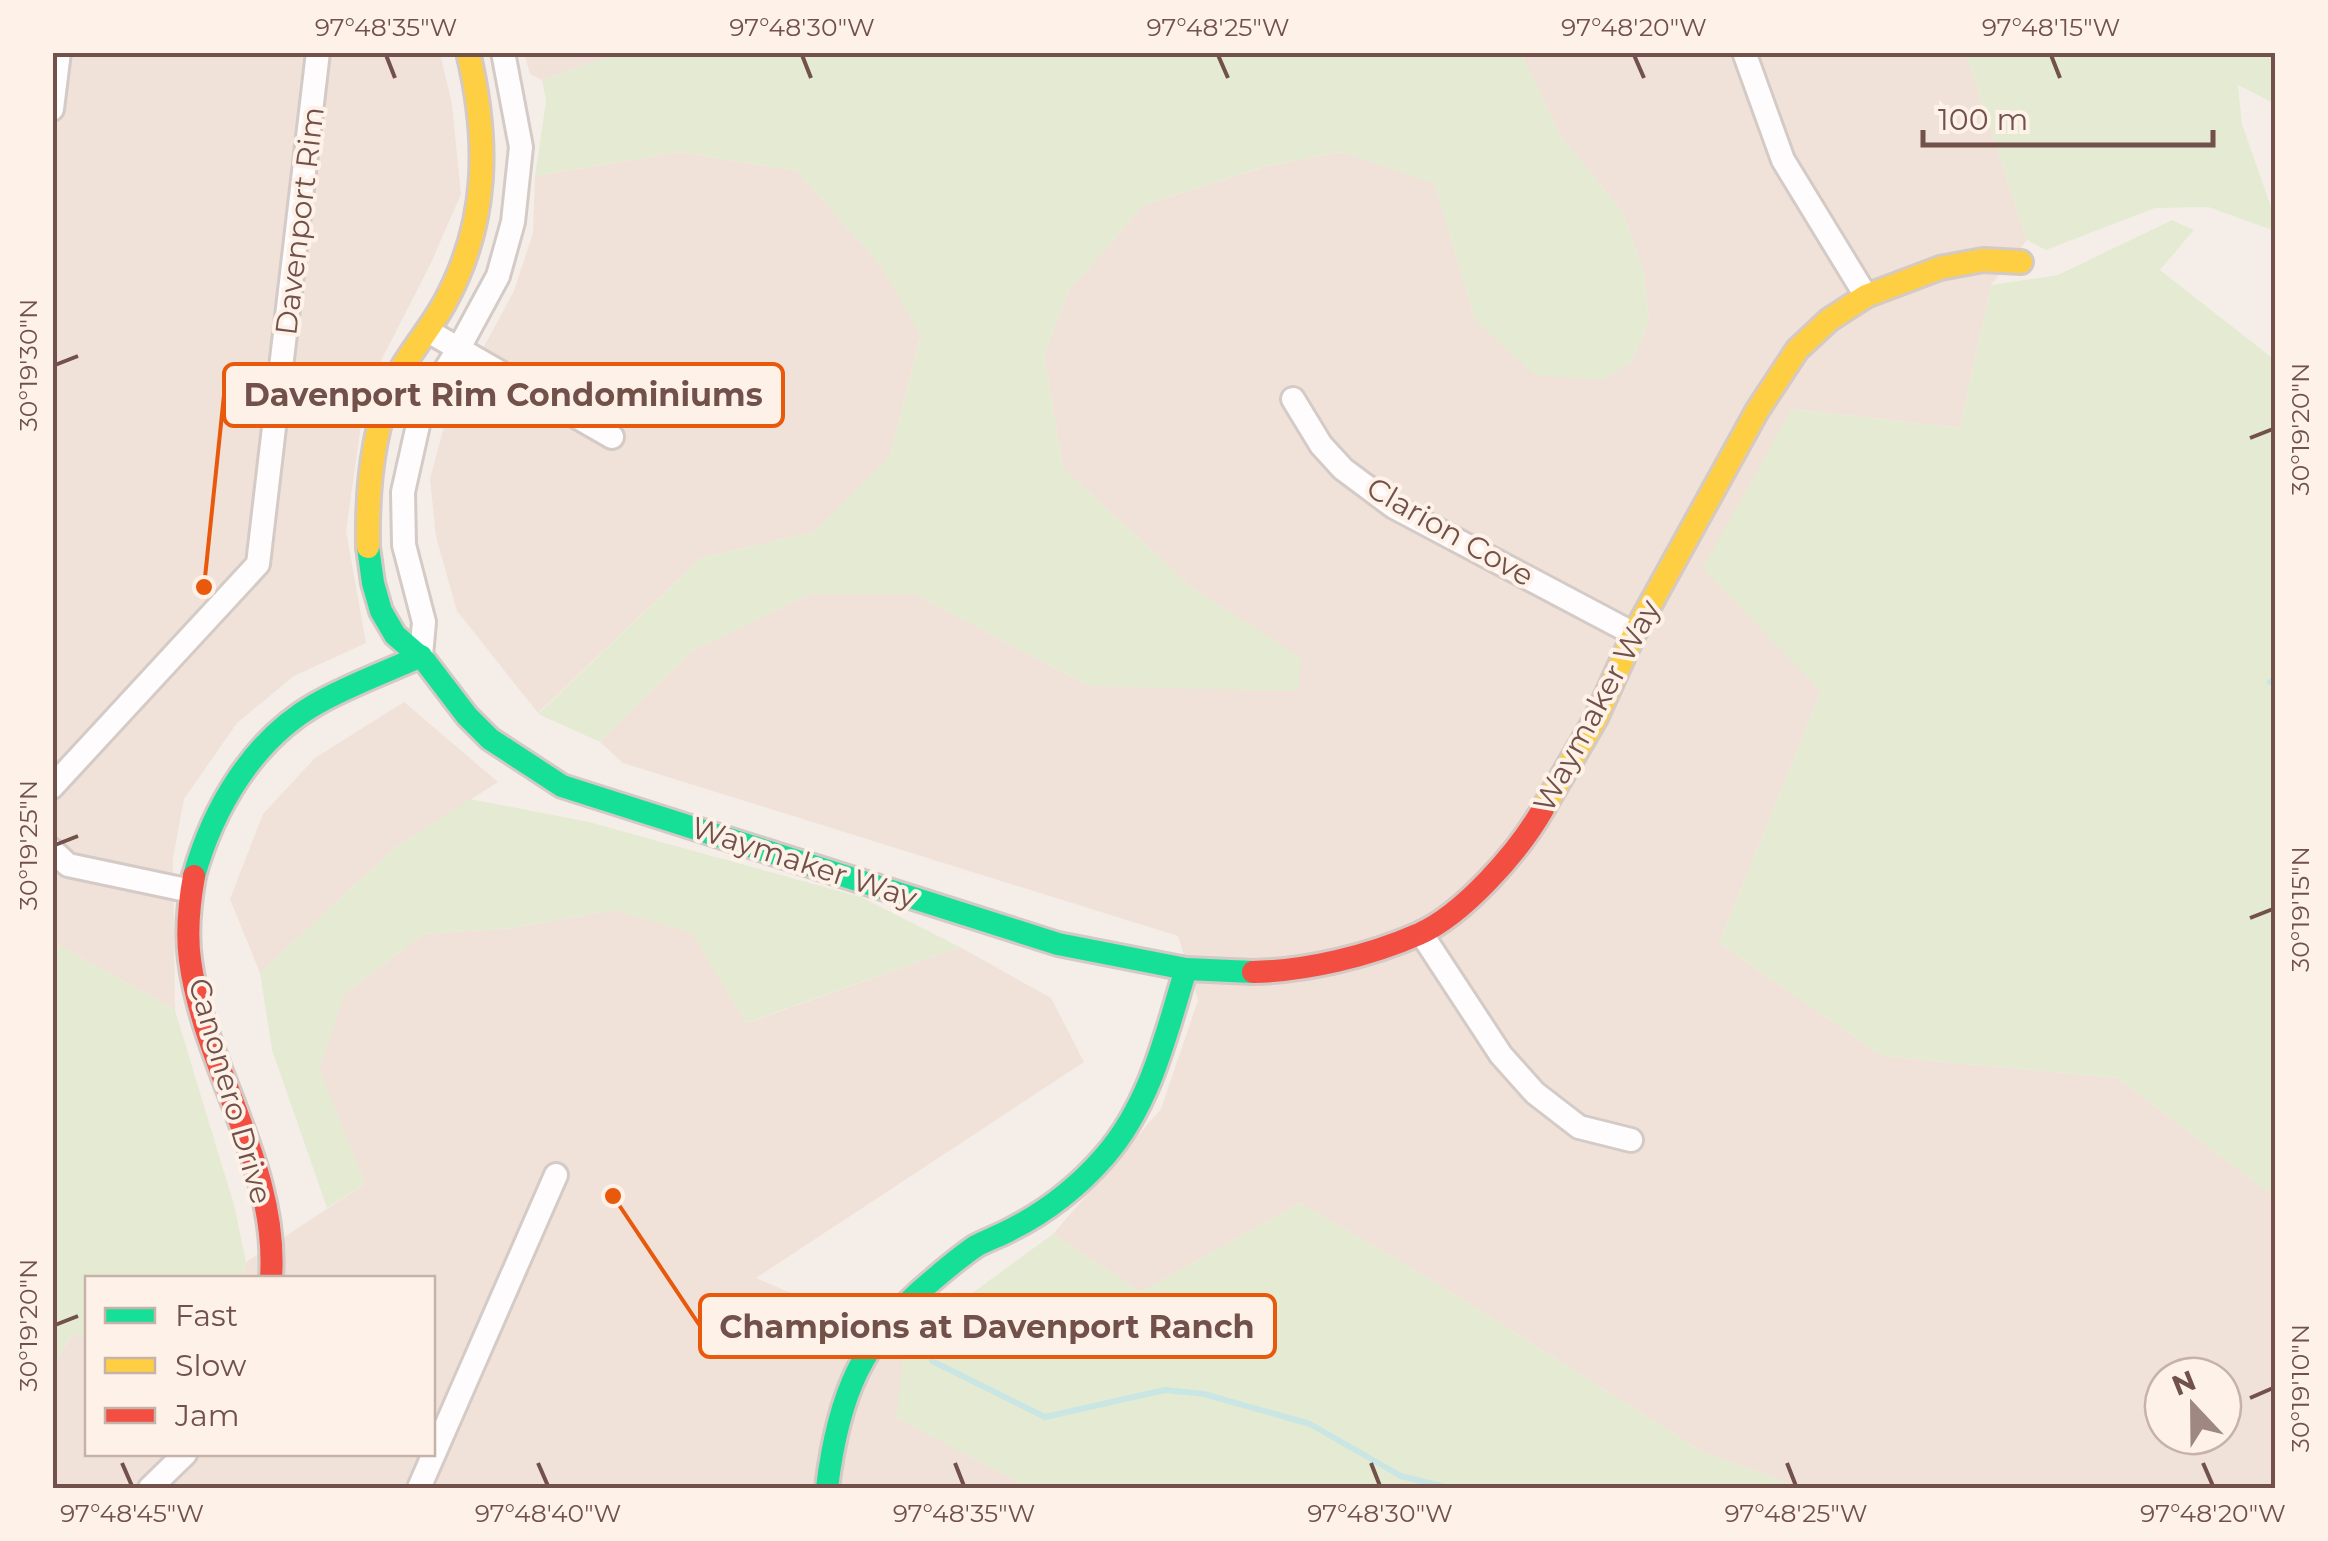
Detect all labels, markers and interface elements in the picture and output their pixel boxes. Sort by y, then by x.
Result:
text: 97°48'35"W [315,12,457,42]
text: 97°48'30"W [729,12,875,42]
text: 97°48'25"W [1146,12,1290,42]
text: 97°48'20"W [1561,12,1707,42]
text: 97°48'15"W [1982,12,2120,42]
scale bar [1923,85,2213,147]
text: 100 m [1938,101,2028,138]
street label: Davenport Rim [267,105,332,337]
text: 30°19'30"N [13,299,43,431]
text: 30°19'20"N [2285,363,2315,495]
callout: Davenport Rim Condominiums [224,364,783,426]
text: Davenport Rim Condominiums [243,375,763,414]
street label: Clarion Cove [1360,469,1540,594]
street label: Waymaker Way [1525,593,1668,818]
text: 30°19'25"N [13,780,43,910]
street label: Waymaker Way [687,809,922,917]
text: 30°19'15"N [2285,846,2315,972]
street label: Canonero Drive [181,974,280,1208]
text: 30°19'20"N [13,1259,43,1391]
legend [85,1276,435,1456]
callout: Champions at Davenport Ranch [700,1295,1275,1357]
text: Fast [175,1297,238,1334]
text: Champions at Davenport Ranch [719,1307,1255,1346]
text: 30°19'10"N [2285,1324,2315,1452]
text: Slow [175,1347,247,1384]
north arrow [2143,1356,2243,1456]
text: N [2167,1363,2200,1403]
text: Jam [174,1397,240,1434]
text: 97°48'45"W [60,1498,204,1528]
text: 97°48'40"W [475,1498,621,1528]
text: 97°48'35"W [893,1498,1035,1528]
text: 97°48'30"W [1307,1498,1453,1528]
text: 97°48'25"W [1724,1498,1868,1528]
text: 97°48'20"W [2140,1498,2286,1528]

